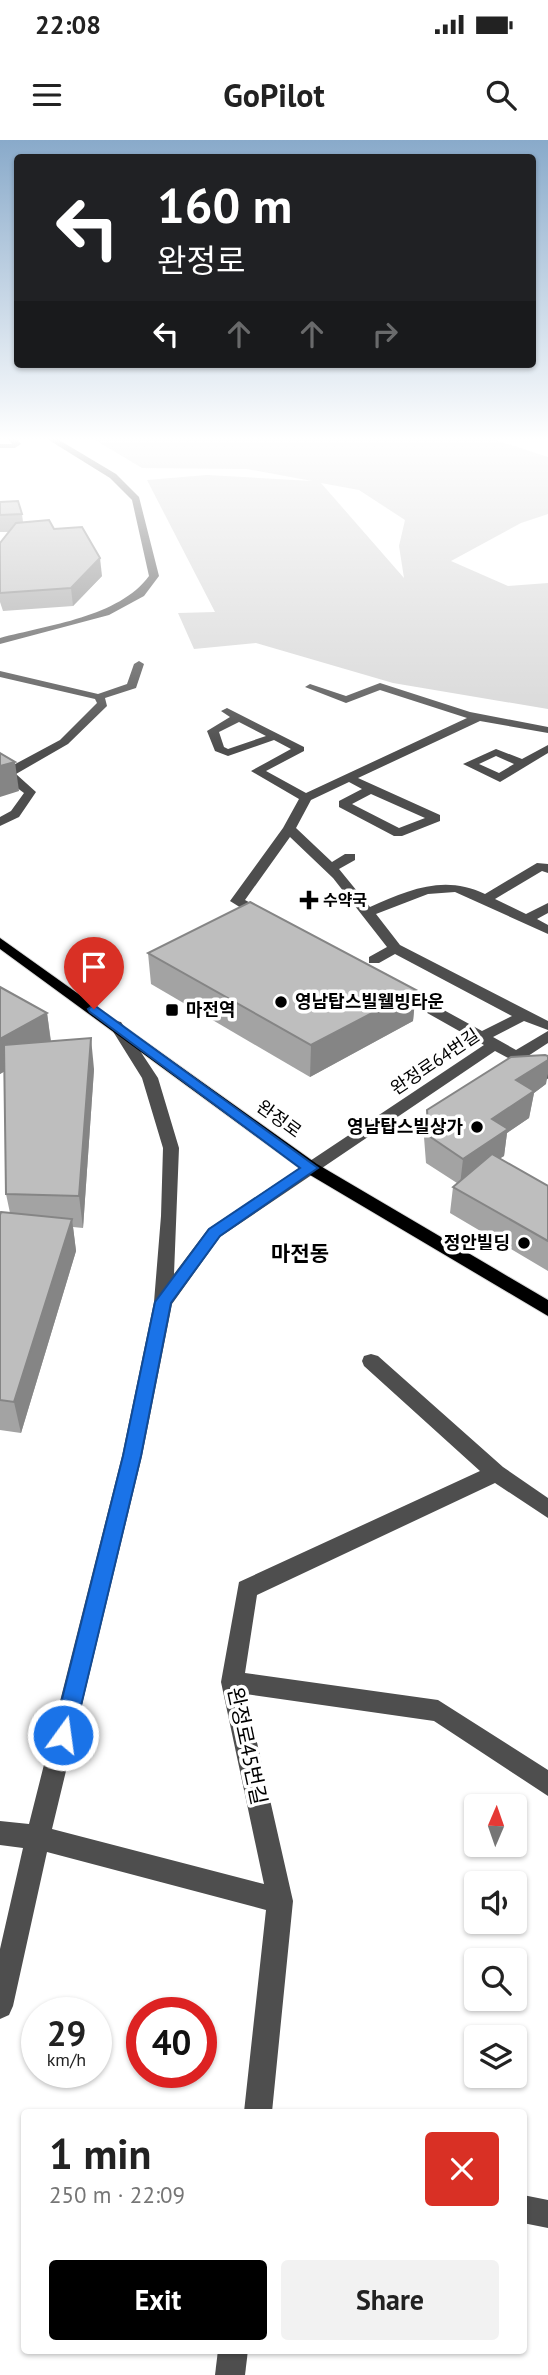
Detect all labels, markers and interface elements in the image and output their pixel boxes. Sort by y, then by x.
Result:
text: 22:08 [35,8,101,41]
text: GoPilot [223,74,325,116]
icon: menu [28,76,66,114]
icon: search [482,76,520,114]
text: 160 m [157,173,292,237]
icon: left [42,182,133,273]
text: 완정로 [157,239,245,281]
icon: left [147,315,185,353]
icon: ahead [220,315,258,353]
icon: ahead [293,315,331,353]
icon: right [366,315,404,353]
place label: 수약국 [323,890,367,910]
marker: 수약국 [301,892,317,908]
pin [64,937,124,1009]
icon: arrive [75,948,113,986]
place label: 영남탑스빌웰빙타운 [295,990,444,1013]
marker: 영남탑스빌웰빙타운 [273,994,289,1010]
place label: 마전역 [186,998,236,1021]
marker: 마전역 [164,1002,180,1018]
street label: 완정로64번길 [386,1023,484,1100]
street label: 완정로 [252,1095,306,1143]
place label: 영남탑스빌상가 [347,1115,463,1138]
marker: 영남탑스빌상가 [469,1119,485,1135]
place label: 정안빌딩 [444,1231,510,1254]
marker: 정안빌딩 [516,1235,532,1251]
district label: 마전동 [271,1240,329,1267]
street label: 완정로45번길 [222,1685,273,1807]
position arrow [26,1698,100,1772]
north arrow [464,1794,527,1857]
map controls [464,1794,527,2088]
button: sound [464,1871,527,1934]
button: search [464,1948,527,2011]
speed limit sign: 40 [126,1997,217,2088]
text: 29 [47,2010,86,2056]
button: layers [464,2025,527,2088]
text: km/h [47,2048,86,2071]
text: 1 min [49,2126,151,2181]
button: close [425,2132,499,2206]
text: 250 m · 22:09 [49,2180,185,2209]
button: Exit [49,2260,267,2340]
button: Share [281,2260,499,2340]

